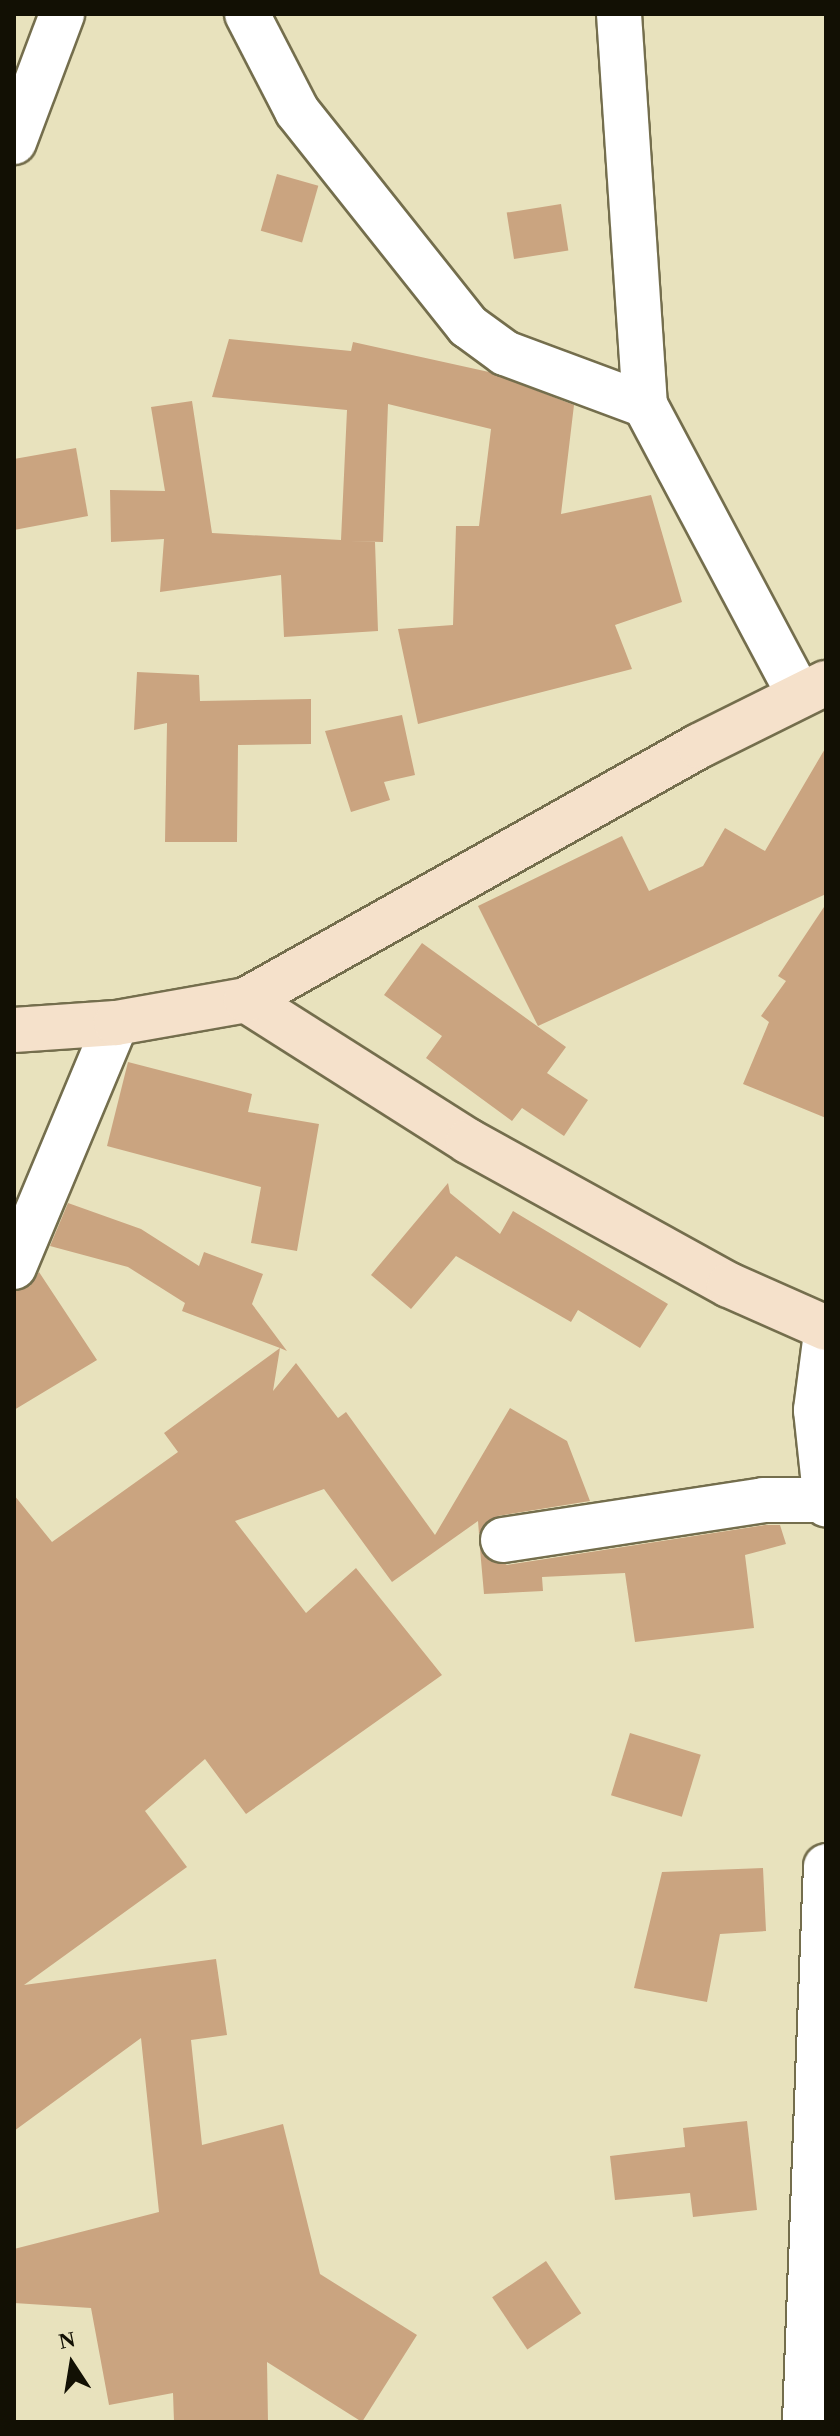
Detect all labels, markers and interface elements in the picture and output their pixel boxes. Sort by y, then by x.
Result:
north arrow [32,2324,112,2404]
text: N [57,2326,77,2354]

